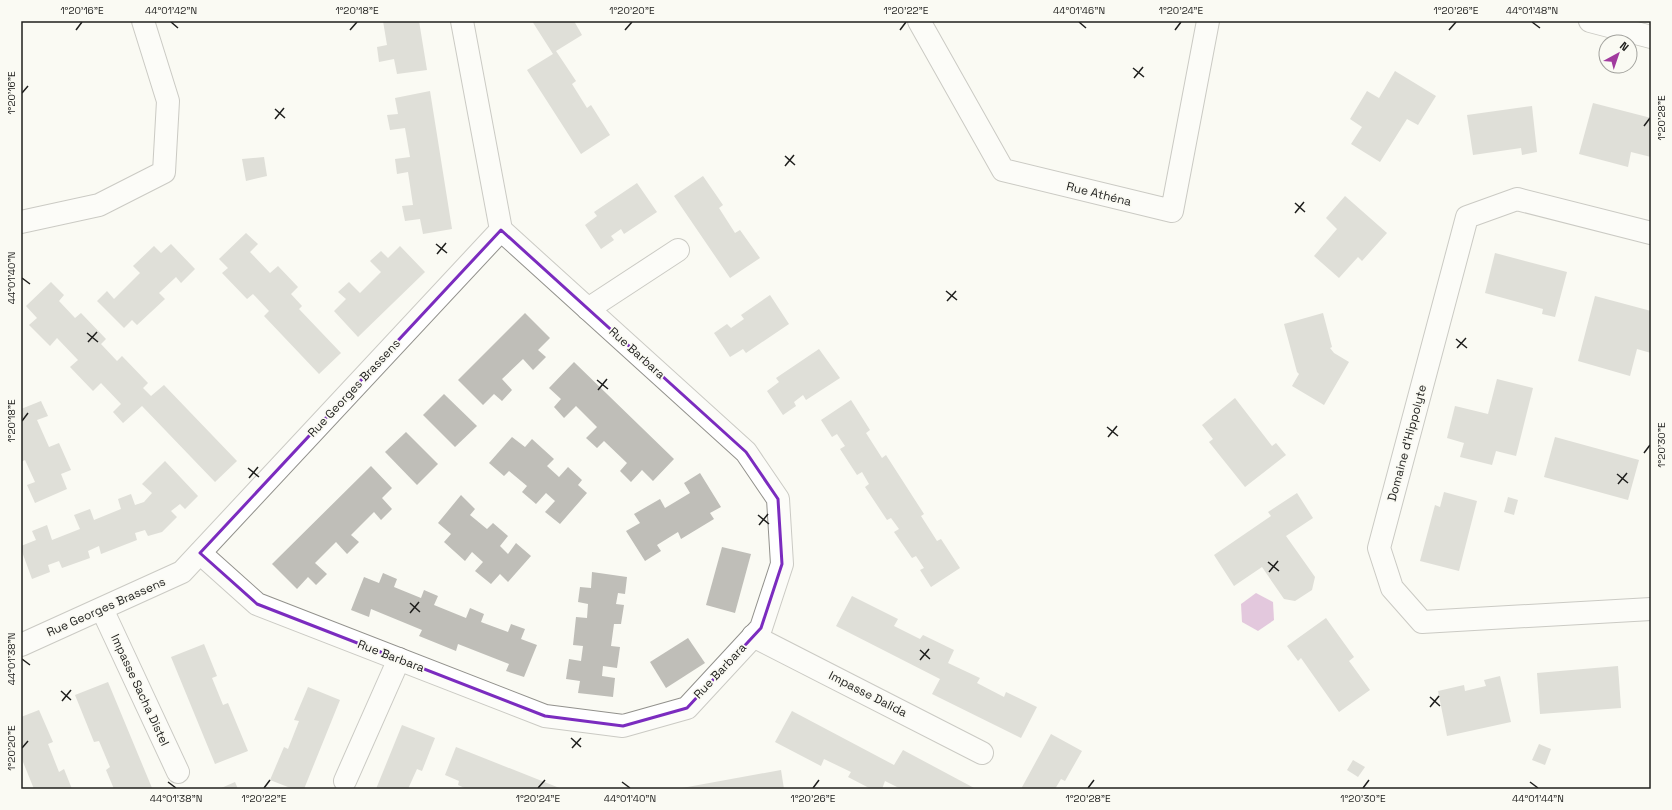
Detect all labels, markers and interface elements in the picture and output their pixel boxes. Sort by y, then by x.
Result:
text: 1°20'16"E [60,4,104,17]
text: 44°01'42"N [145,4,197,17]
text: 1°20'18"E [335,4,379,17]
text: 1°20'20"E [609,4,655,17]
text: 1°20'22"E [884,4,929,17]
text: 44°01'46"N [1053,4,1105,17]
text: 1°20'24"E [1159,4,1204,17]
text: 1°20'26"E [1434,4,1479,17]
text: 44°01'48"N [1506,4,1558,17]
north arrow [1598,34,1638,74]
text: N [1617,39,1632,54]
text: 1°20'16"E [5,71,18,115]
text: 1°20'28"E [1655,95,1668,141]
street label: Rue Athéna [1065,178,1133,210]
text: 44°01'40"N [5,252,18,304]
street label: Rue Barbara [606,324,669,383]
street label: Rue Georges Brassens [304,336,404,440]
street label: Domaine d'Hippolyte [1384,383,1430,503]
text: 1°20'18"E [5,399,18,443]
text: 1°20'30"E [1655,422,1668,468]
street label: Rue Georges Brassens [44,574,168,640]
street label: Impasse Sacha Distel [107,631,173,749]
text: 44°01'38"N [5,633,18,685]
street label: Rue Barbara [355,636,427,676]
street label: Rue Barbara [690,640,750,702]
street label: Impasse Dalida [826,667,910,721]
text: 1°20'20"E [5,725,18,771]
text: 44°01'38"N [150,792,202,805]
text: 1°20'22"E [242,792,287,805]
text: 1°20'24"E [516,792,561,805]
text: 44°01'40"N [604,792,656,805]
text: 1°20'26"E [791,792,836,805]
text: 1°20'28"E [1065,792,1111,805]
text: 1°20'30"E [1340,792,1386,805]
text: 44°01'44"N [1512,792,1564,805]

